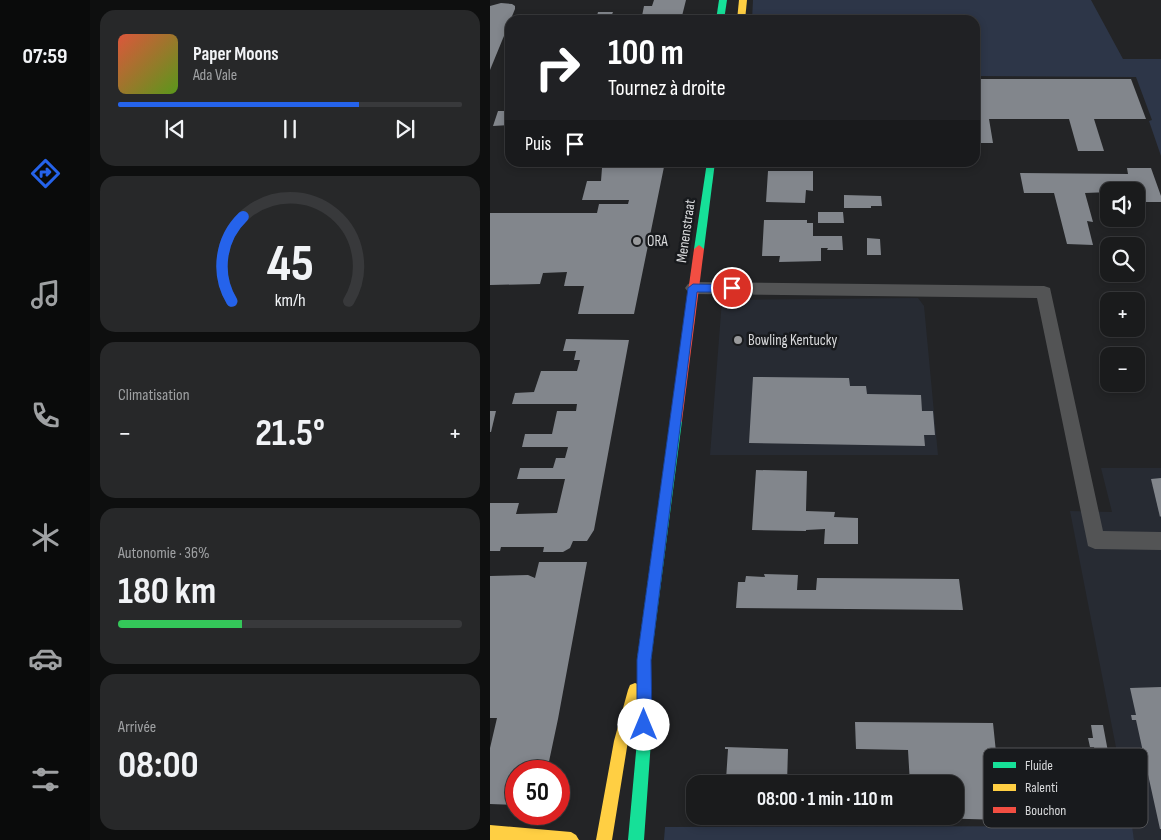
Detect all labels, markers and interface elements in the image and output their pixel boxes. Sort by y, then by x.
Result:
text: 100 m [608,32,684,75]
icon: right [525,35,590,100]
text: 07:59 [23,43,67,70]
text: Paper Moons [193,43,279,66]
text: Ada Vale [193,66,237,85]
text: Tournez à droite [608,75,725,102]
icon: previous [161,115,189,143]
icon: pause [276,115,304,143]
icon: next [391,115,419,143]
icon: arrive [561,130,589,158]
text: Puis [525,133,551,156]
icon: directions [28,156,63,191]
map controls [1100,182,1145,392]
button: sound [1100,182,1145,227]
street label: Menenstraat [672,198,700,264]
place label: ORA [647,232,668,251]
text: 45 [266,233,314,296]
marker: ORA [631,235,643,247]
button: search [1100,237,1145,282]
pin [711,267,753,309]
icon: arrive [718,274,746,302]
icon: music [28,277,63,312]
text: km/h [275,290,305,311]
button: + [1100,292,1145,337]
place label: Bowling Kentucky [748,331,838,350]
marker: Bowling Kentucky [732,334,744,346]
button: − [1100,347,1145,392]
text: Climatisation [118,386,190,405]
icon: phone [28,398,63,433]
text: 21.5° [255,411,325,456]
text: − [118,417,132,450]
text: + [448,417,462,450]
icon: climate [28,520,63,555]
text: Autonomie · 36% [118,544,210,563]
text: 180 km [118,569,216,614]
icon: car [28,641,63,676]
position arrow [617,698,669,750]
text: Arrivée [118,718,156,737]
text: 08:00 [118,743,199,788]
legend [983,748,1148,828]
text: Fluide [1025,757,1053,774]
speed limit sign: 50 [505,760,570,825]
icon: filters [28,762,63,797]
text: Ralenti [1025,779,1058,796]
text: 08:00 · 1 min · 110 m [757,788,893,811]
text: Bouchon [1025,802,1066,819]

